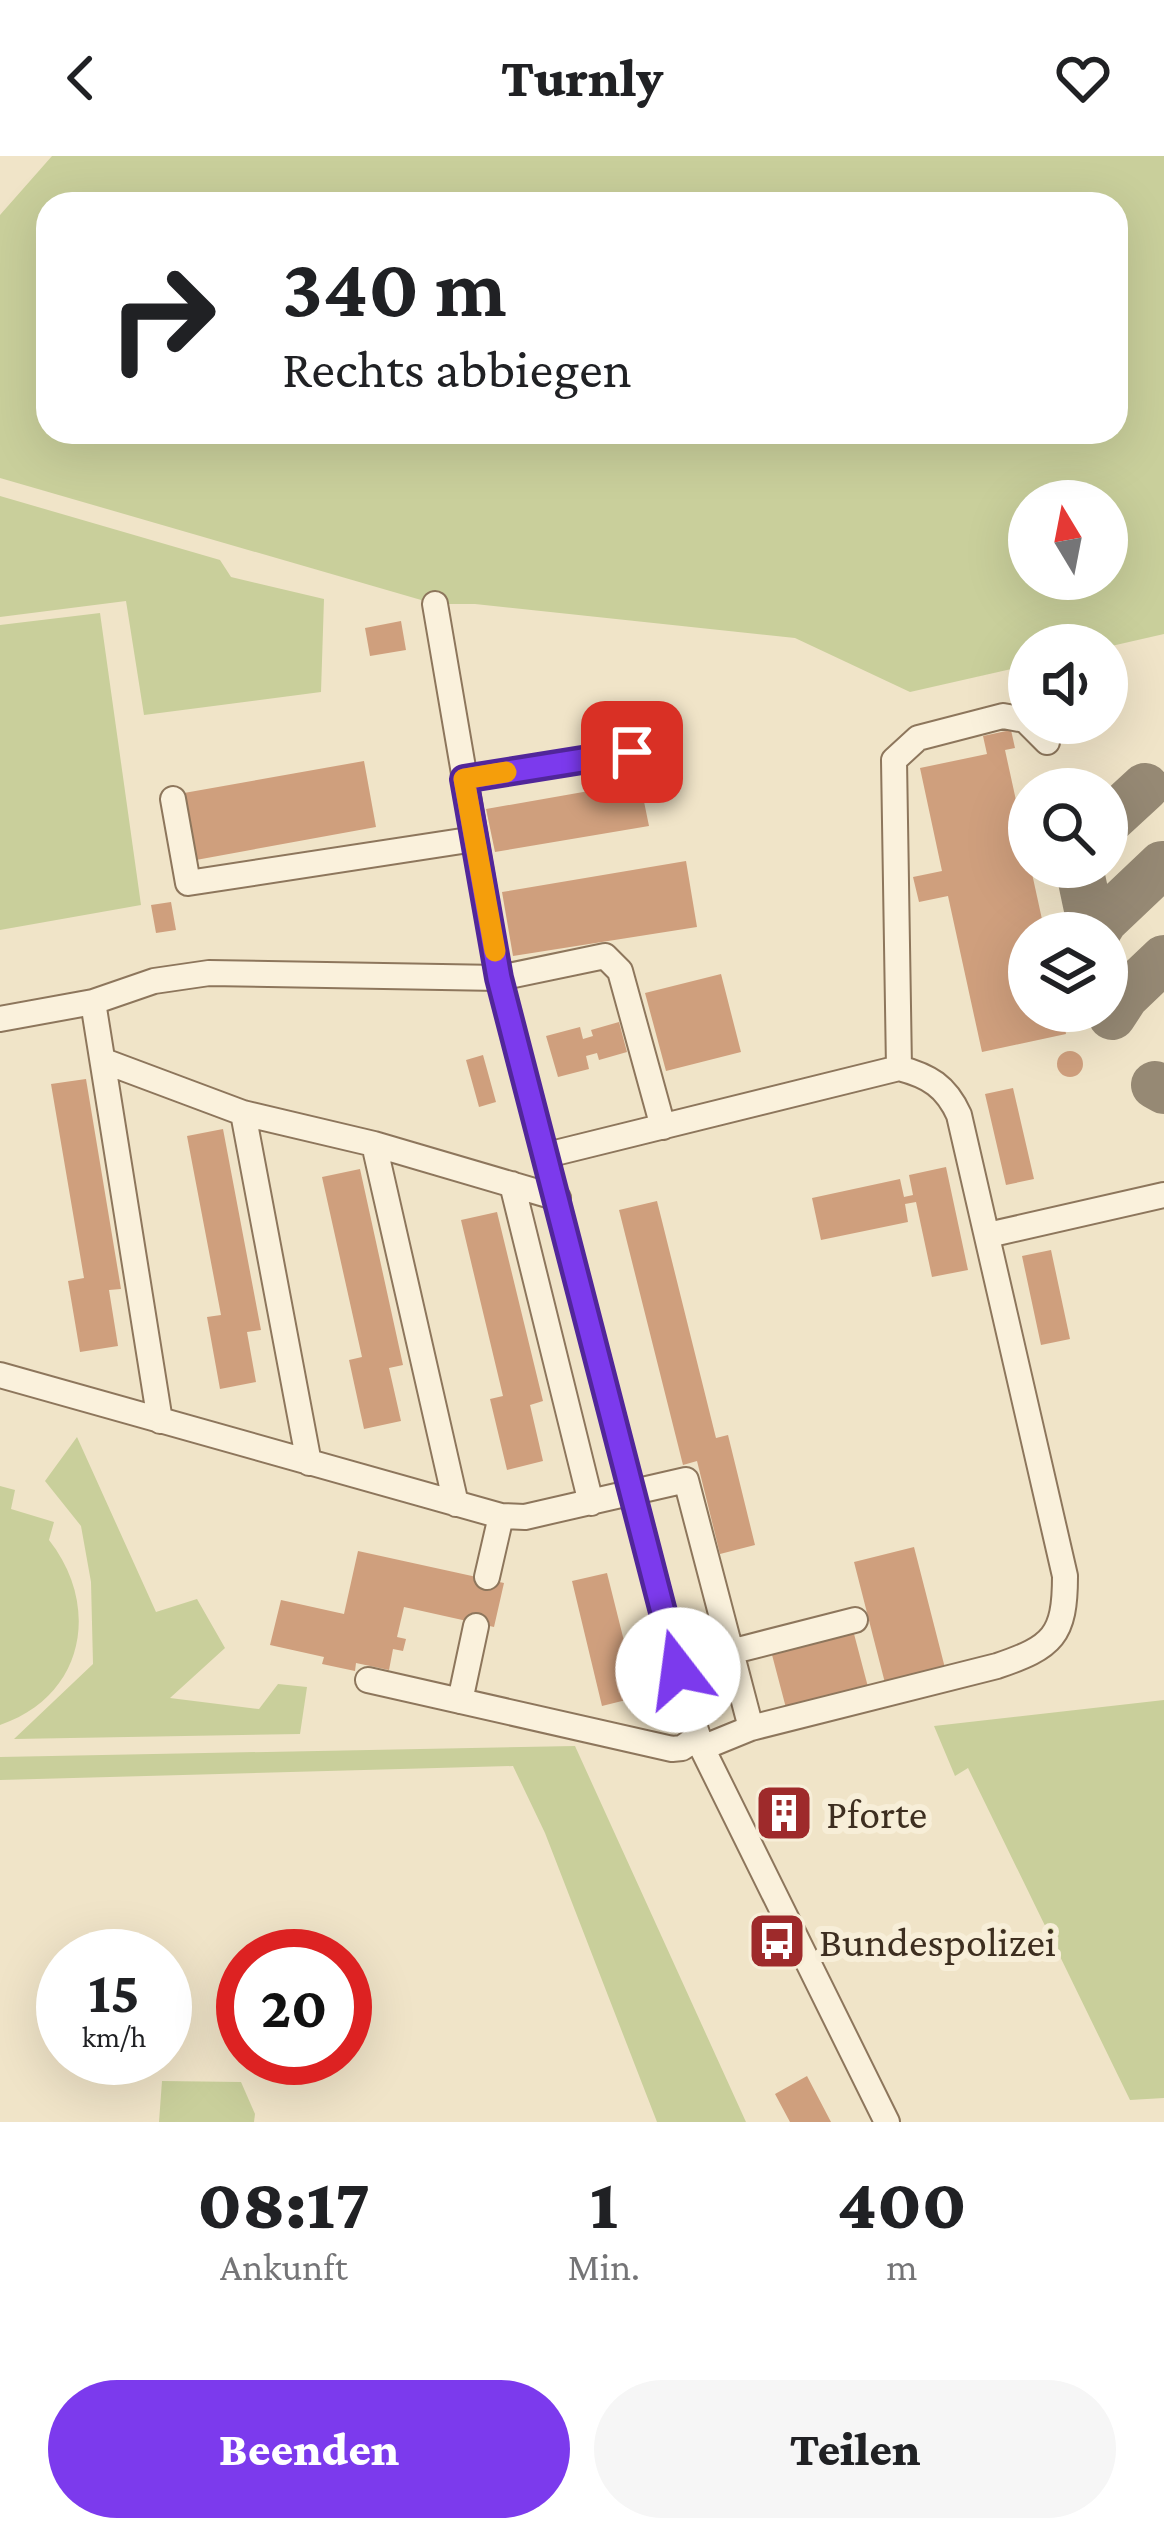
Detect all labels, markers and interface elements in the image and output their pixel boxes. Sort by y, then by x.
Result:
icon: back [48,45,114,111]
icon: heart [1050,45,1116,111]
text: Turnly [501,48,663,108]
icon: right [84,240,240,396]
text: 340 m [282,241,507,334]
text: Rechts abbiegen [282,339,632,399]
north arrow [1008,480,1128,600]
map controls [1008,480,1128,1032]
button: sound [1008,624,1128,744]
pin [581,701,683,803]
icon: arrive [599,719,665,785]
button: search [1008,768,1128,888]
button: layers [1008,912,1128,1032]
position arrow [615,1607,741,1733]
building icon: Pforte [753,1782,815,1844]
place label: Pforte [826,1790,927,1837]
bus stop icon: Bundespolizei [746,1910,808,1972]
place label: Bundespolizei [819,1918,1056,1965]
speed limit sign: 20 [216,1929,372,2085]
text: 15 [88,1958,140,2025]
text: km/h [82,2020,146,2053]
text: 08:17 [197,2163,370,2243]
text: 1 [590,2163,618,2243]
text: 400 [837,2163,967,2243]
text: Ankunft [220,2245,348,2288]
text: Min. [568,2245,640,2288]
text: m [886,2245,918,2288]
button: Beenden [48,2380,570,2518]
button: Teilen [594,2380,1116,2518]

